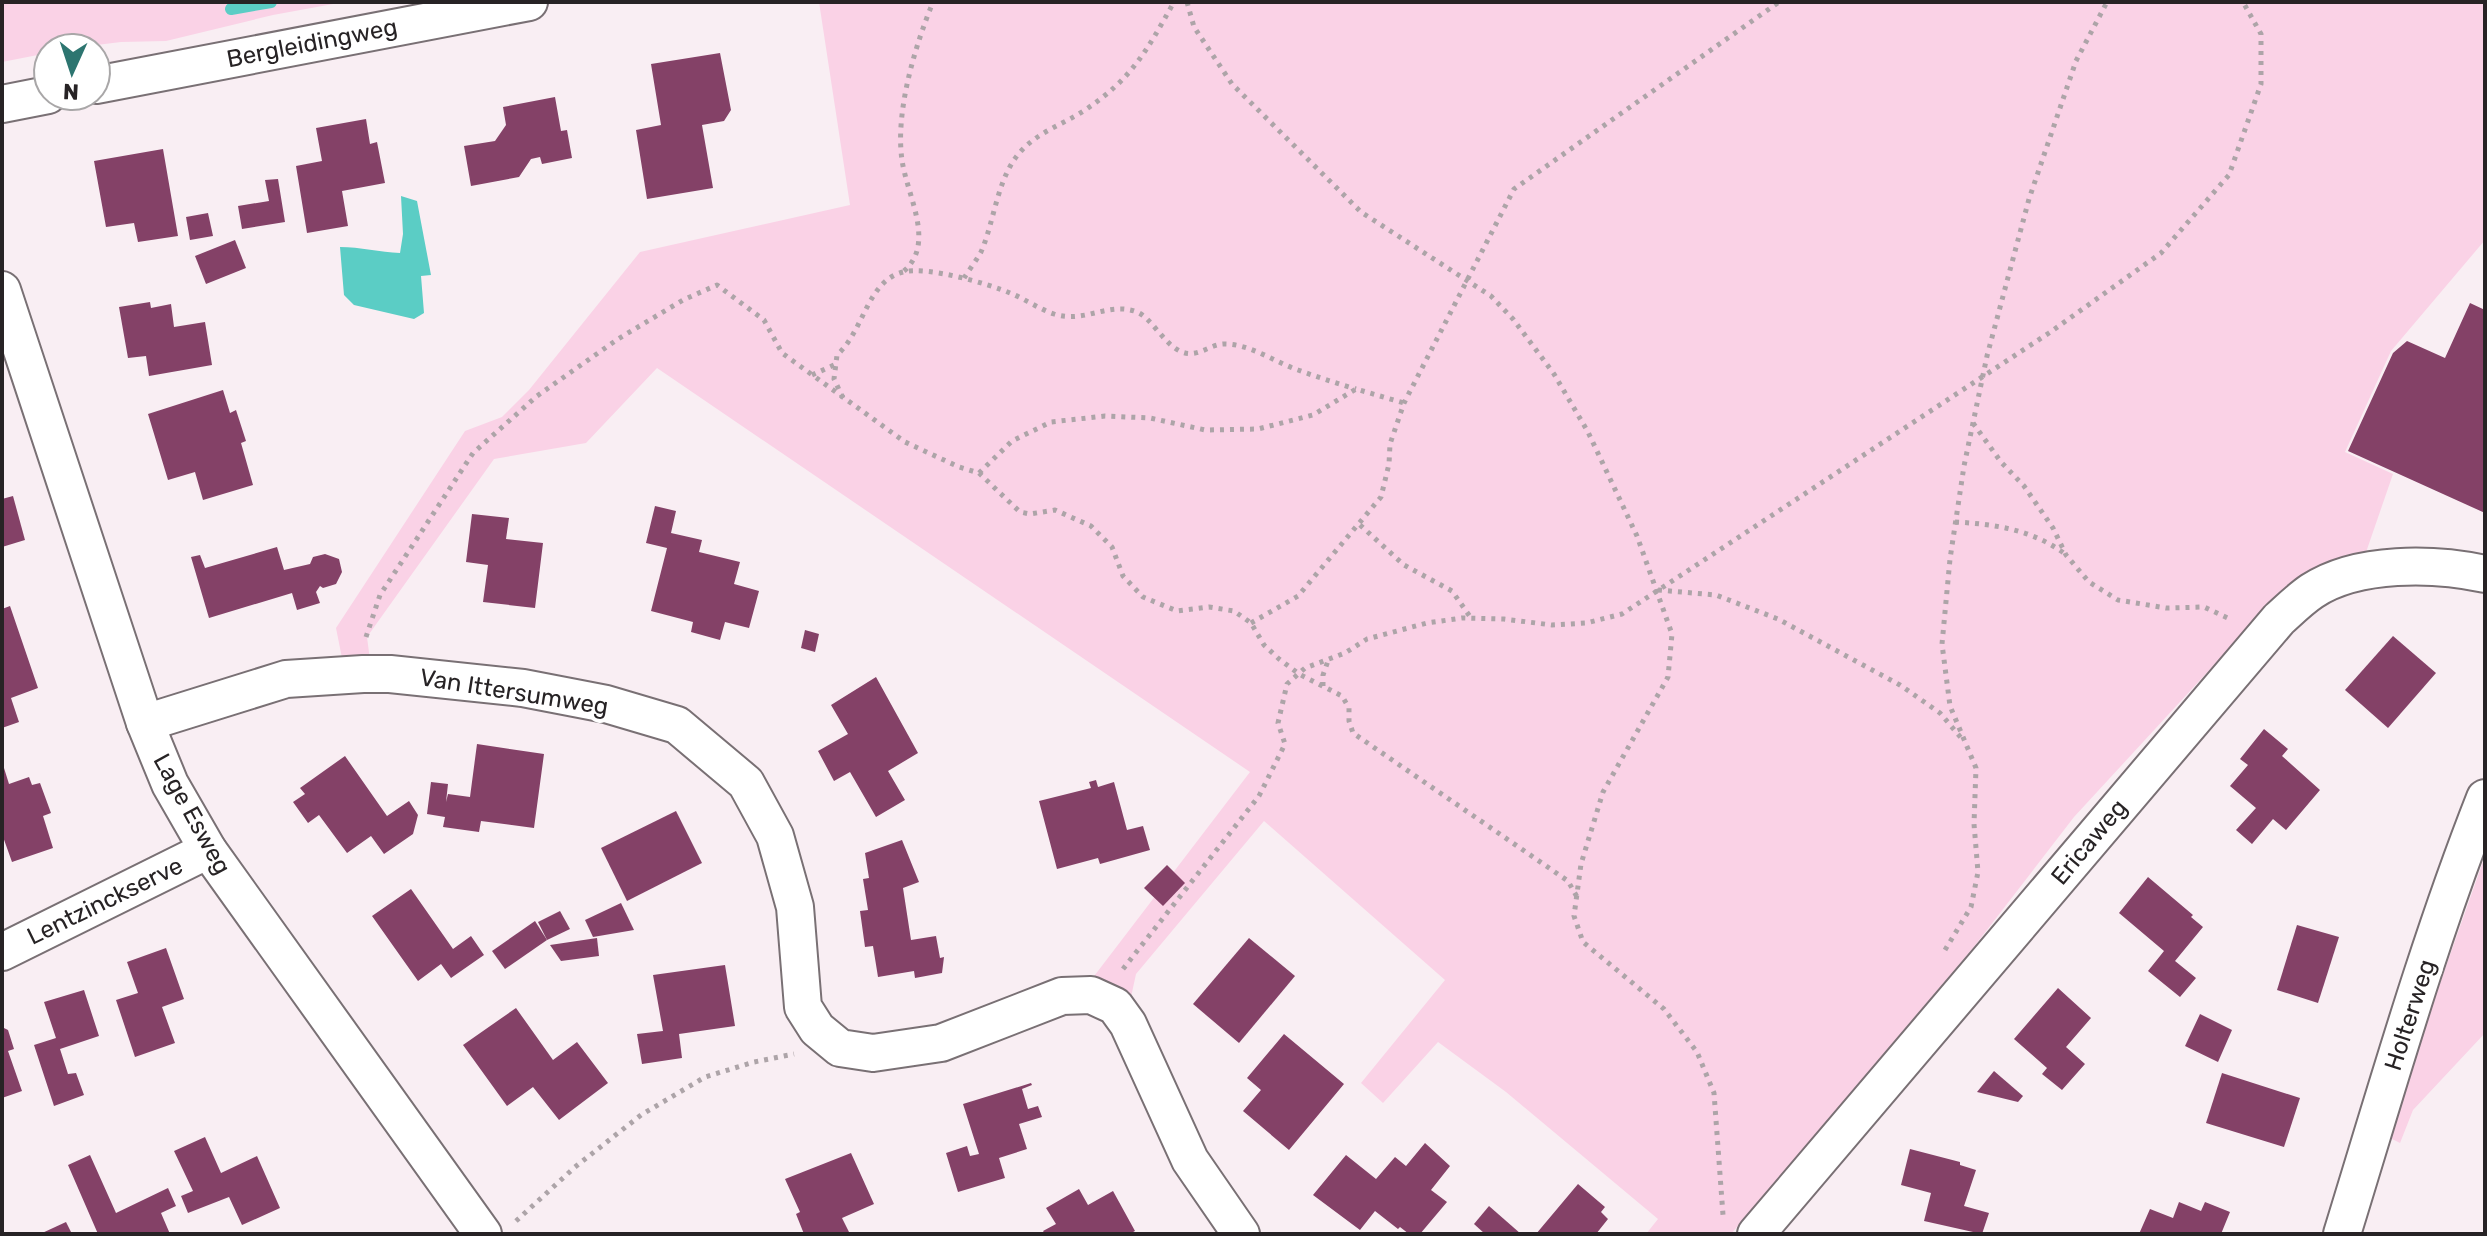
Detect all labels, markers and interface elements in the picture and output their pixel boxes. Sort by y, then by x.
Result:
street label: Bergleidingweg [224,13,400,73]
north arrow [32,32,112,112]
text: N [62,78,80,105]
street label: Van Ittersumweg [418,663,610,721]
street label: Lage Esweg [147,749,237,879]
street label: Ericaweg [2045,794,2133,890]
street label: Lentzinckserve [23,851,187,951]
street label: Holterweg [2379,956,2441,1074]

